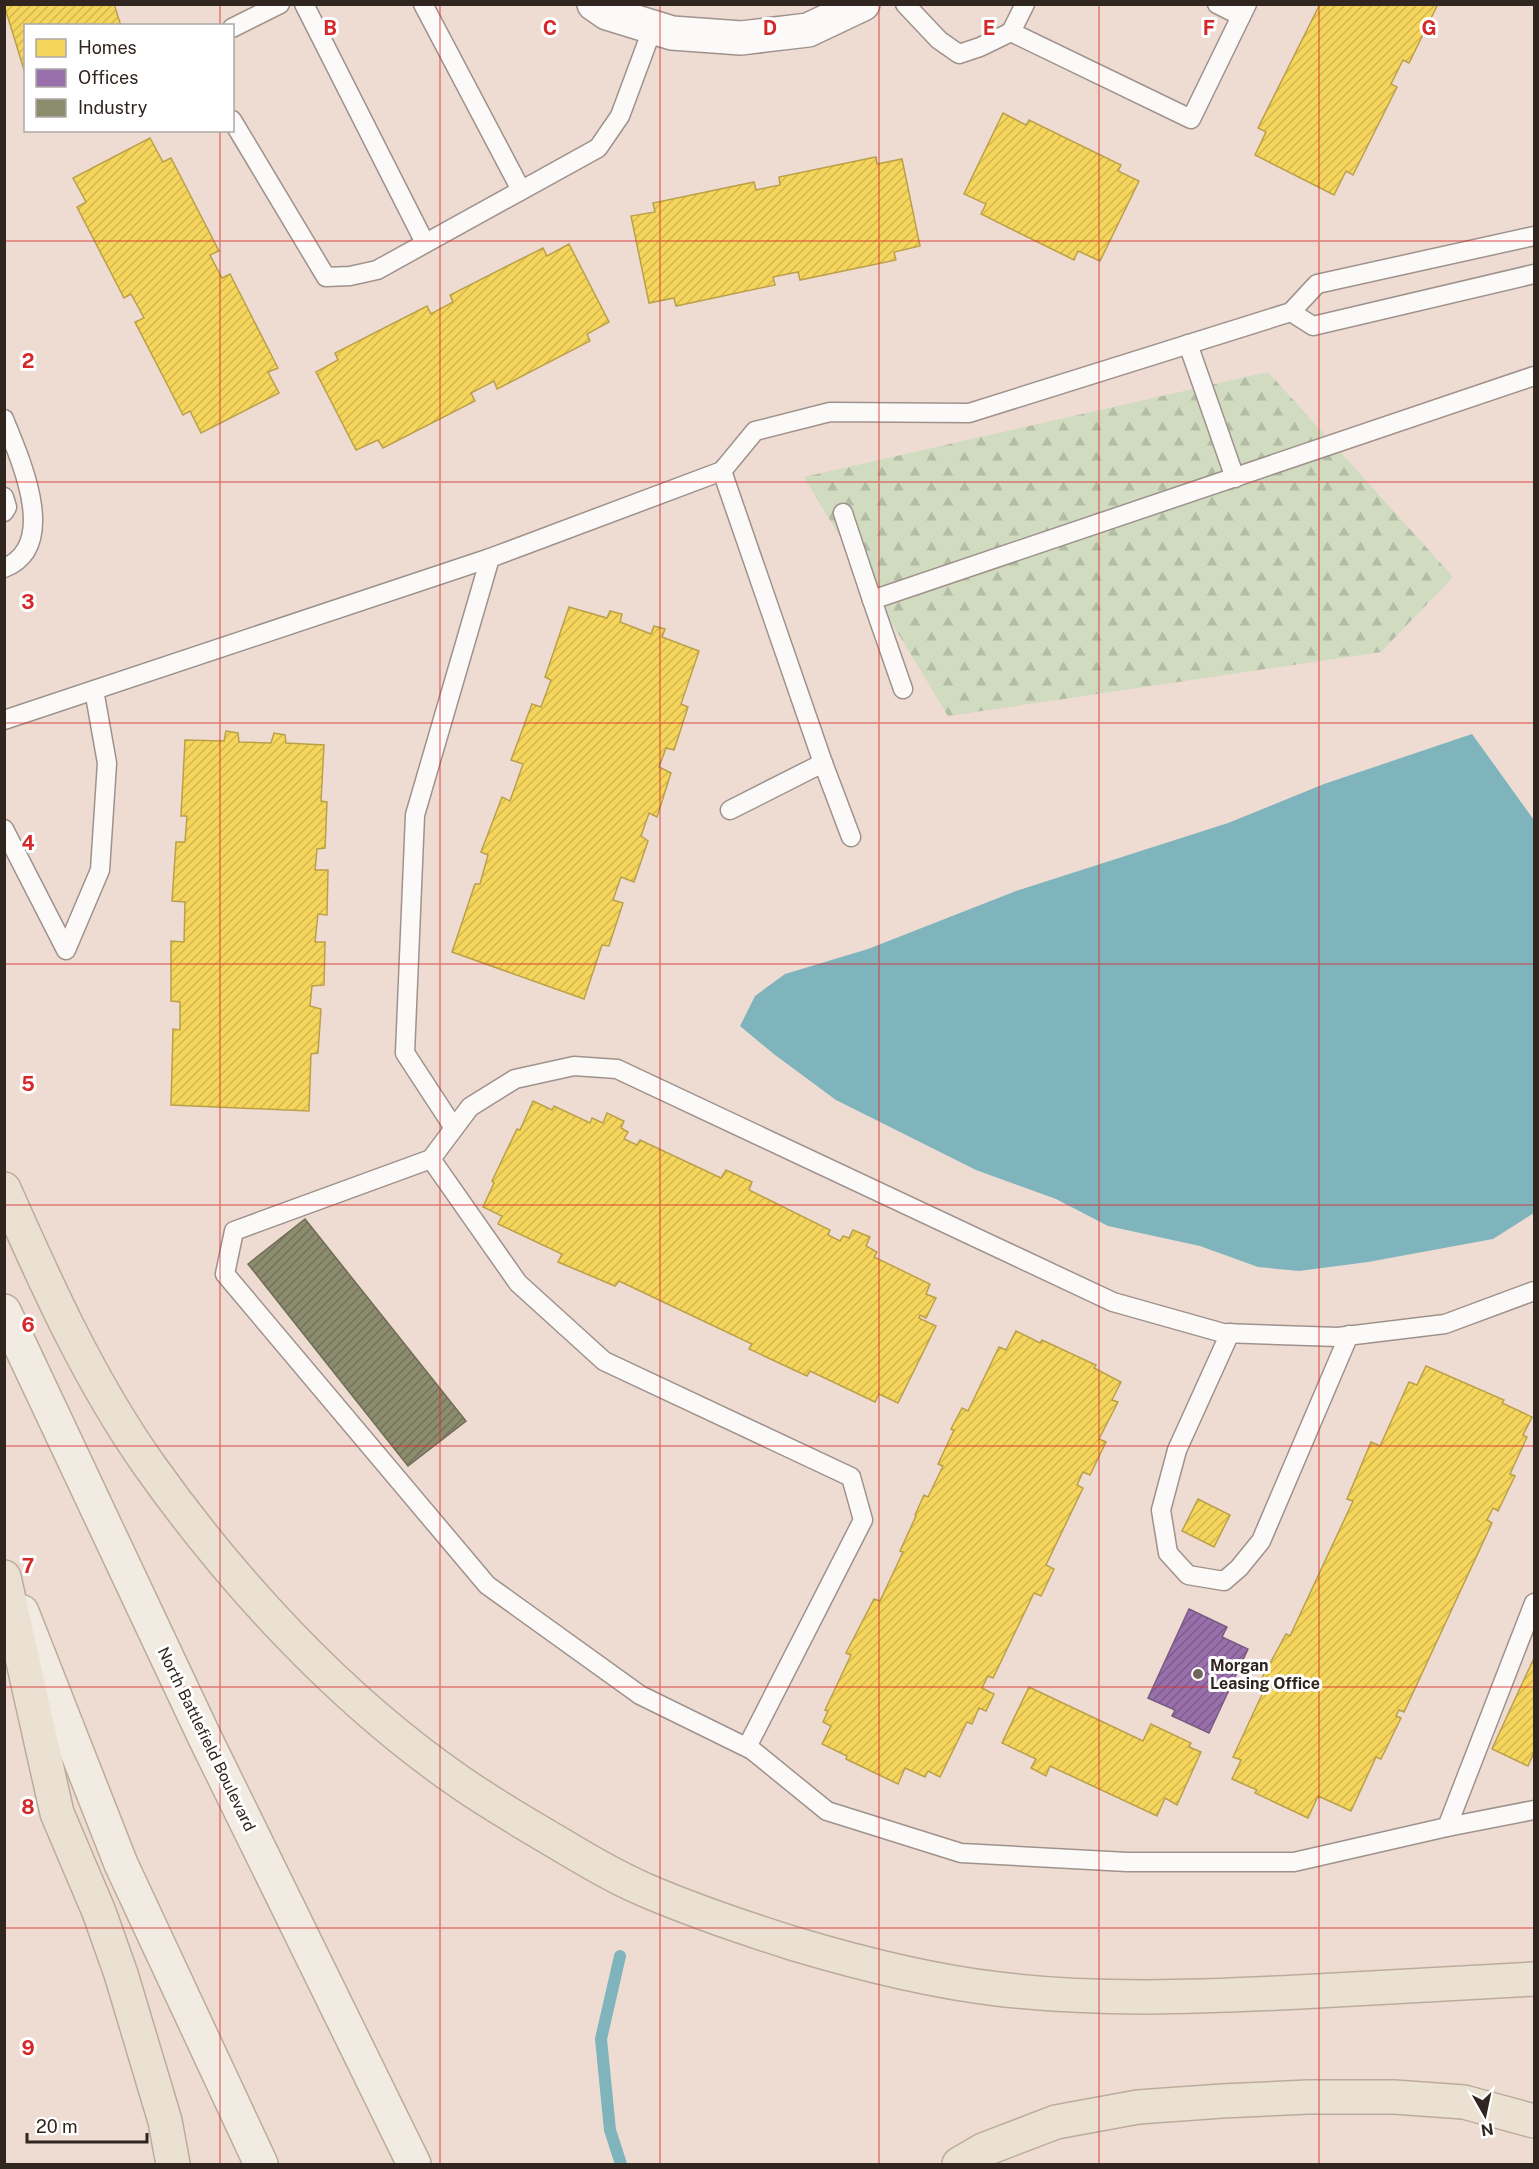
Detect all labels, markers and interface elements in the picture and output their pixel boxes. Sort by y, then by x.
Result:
text: B [323,16,337,40]
text: C [543,16,557,40]
text: D [763,16,777,40]
text: E [983,16,995,40]
text: F [1203,16,1215,40]
text: G [1421,16,1437,40]
legend [24,24,234,132]
text: Homes [78,37,137,58]
text: Offices [78,67,138,88]
text: Industry [78,97,148,118]
text: 2 [22,349,34,373]
text: 3 [21,590,35,614]
text: 4 [21,831,35,855]
text: 5 [21,1072,35,1096]
text: 6 [21,1313,35,1337]
text: 7 [22,1554,34,1578]
street label: North Battlefield Boulevard [154,1644,259,1834]
place label: Morgan Leasing Office [1210,1656,1320,1693]
marker: Morgan Leasing Office [1191,1667,1205,1681]
text: 8 [21,1795,35,1819]
text: 9 [21,2036,35,2060]
north arrow [1455,2085,1515,2145]
scale bar [27,2106,147,2144]
text: 20 m [36,2116,78,2137]
text: N [1480,2119,1495,2140]

